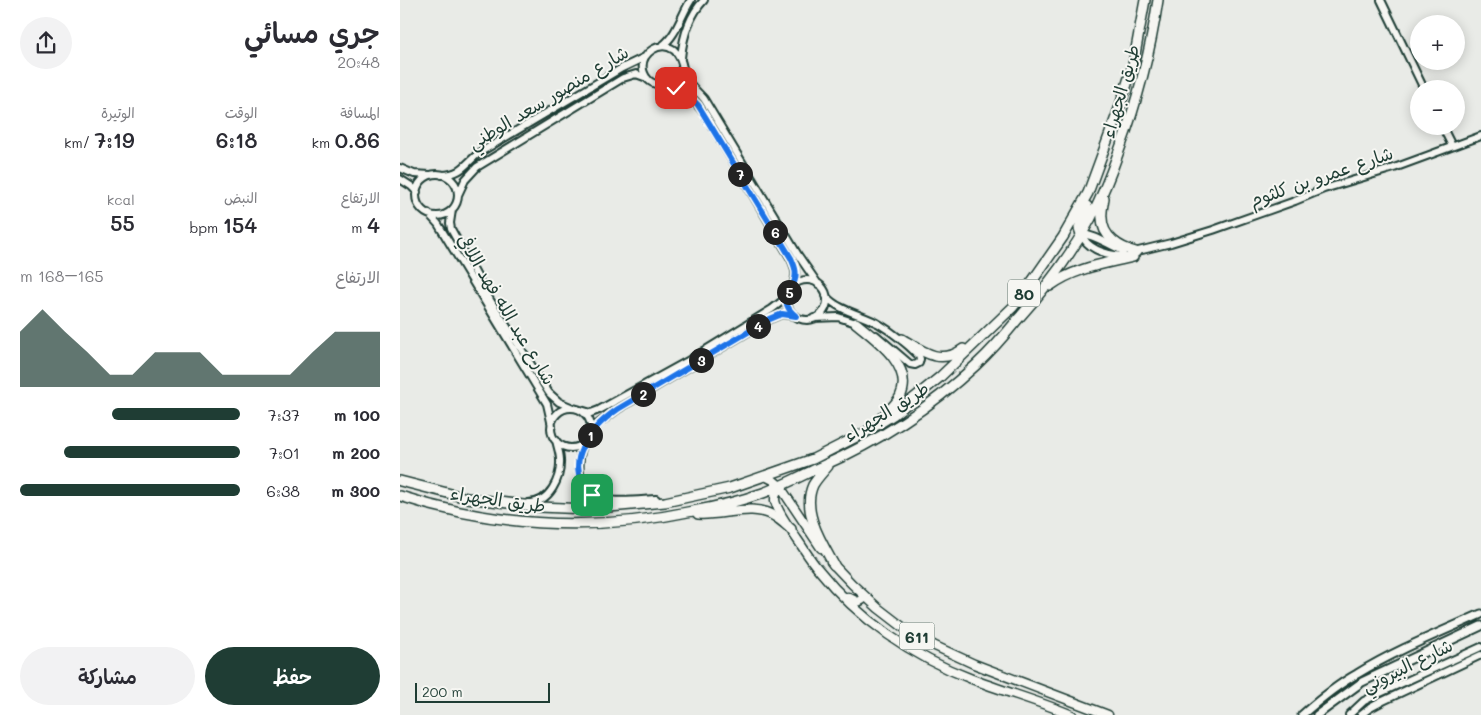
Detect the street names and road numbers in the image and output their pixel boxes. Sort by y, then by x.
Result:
street label: شارع منصور سعد الوطني [463,40,635,159]
street label: طريق الجهراء [1095,41,1145,141]
street label: شارع عمرو بن كلثوم [1246,140,1397,215]
street label: شارع عبد الله فهد اللافي [451,229,562,390]
road number: 80 [1008,280,1040,306]
street label: طريق الجهراء [839,375,933,447]
street label: طريق الجهراء [449,480,547,518]
road number: 611 [900,622,934,650]
street label: شارع البيروني [1358,633,1459,702]

